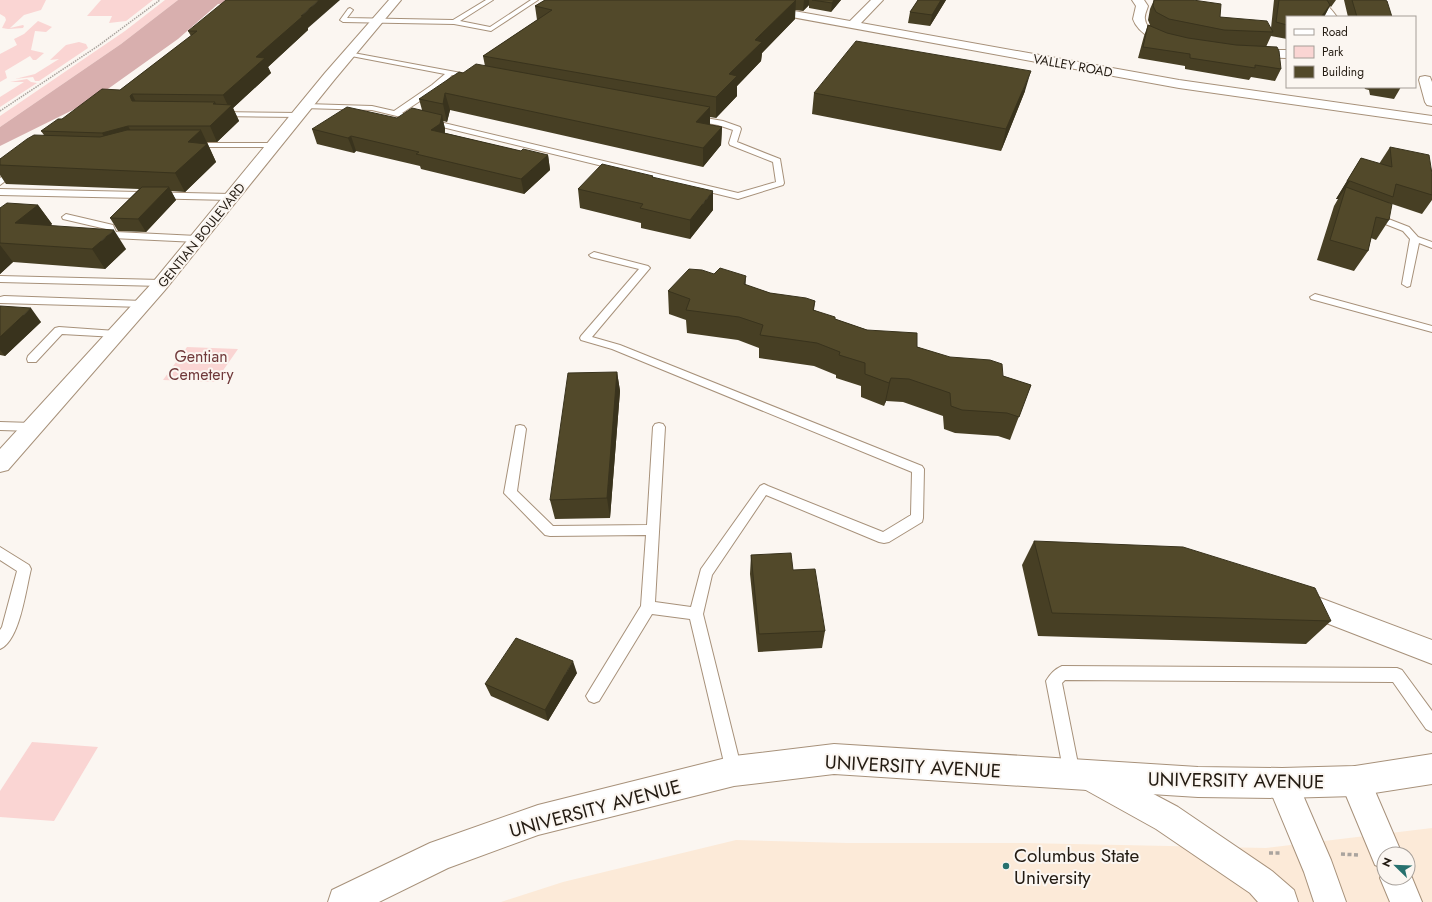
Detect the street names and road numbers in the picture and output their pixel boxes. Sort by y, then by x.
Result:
street label: VALLEY ROAD [1032,49,1114,82]
street label: GENTIAN BOULEVARD [153,179,250,292]
street label: UNIVERSITY AVENUE [824,748,1002,785]
street label: UNIVERSITY AVENUE [1148,765,1324,796]
street label: UNIVERSITY AVENUE [506,773,684,844]

